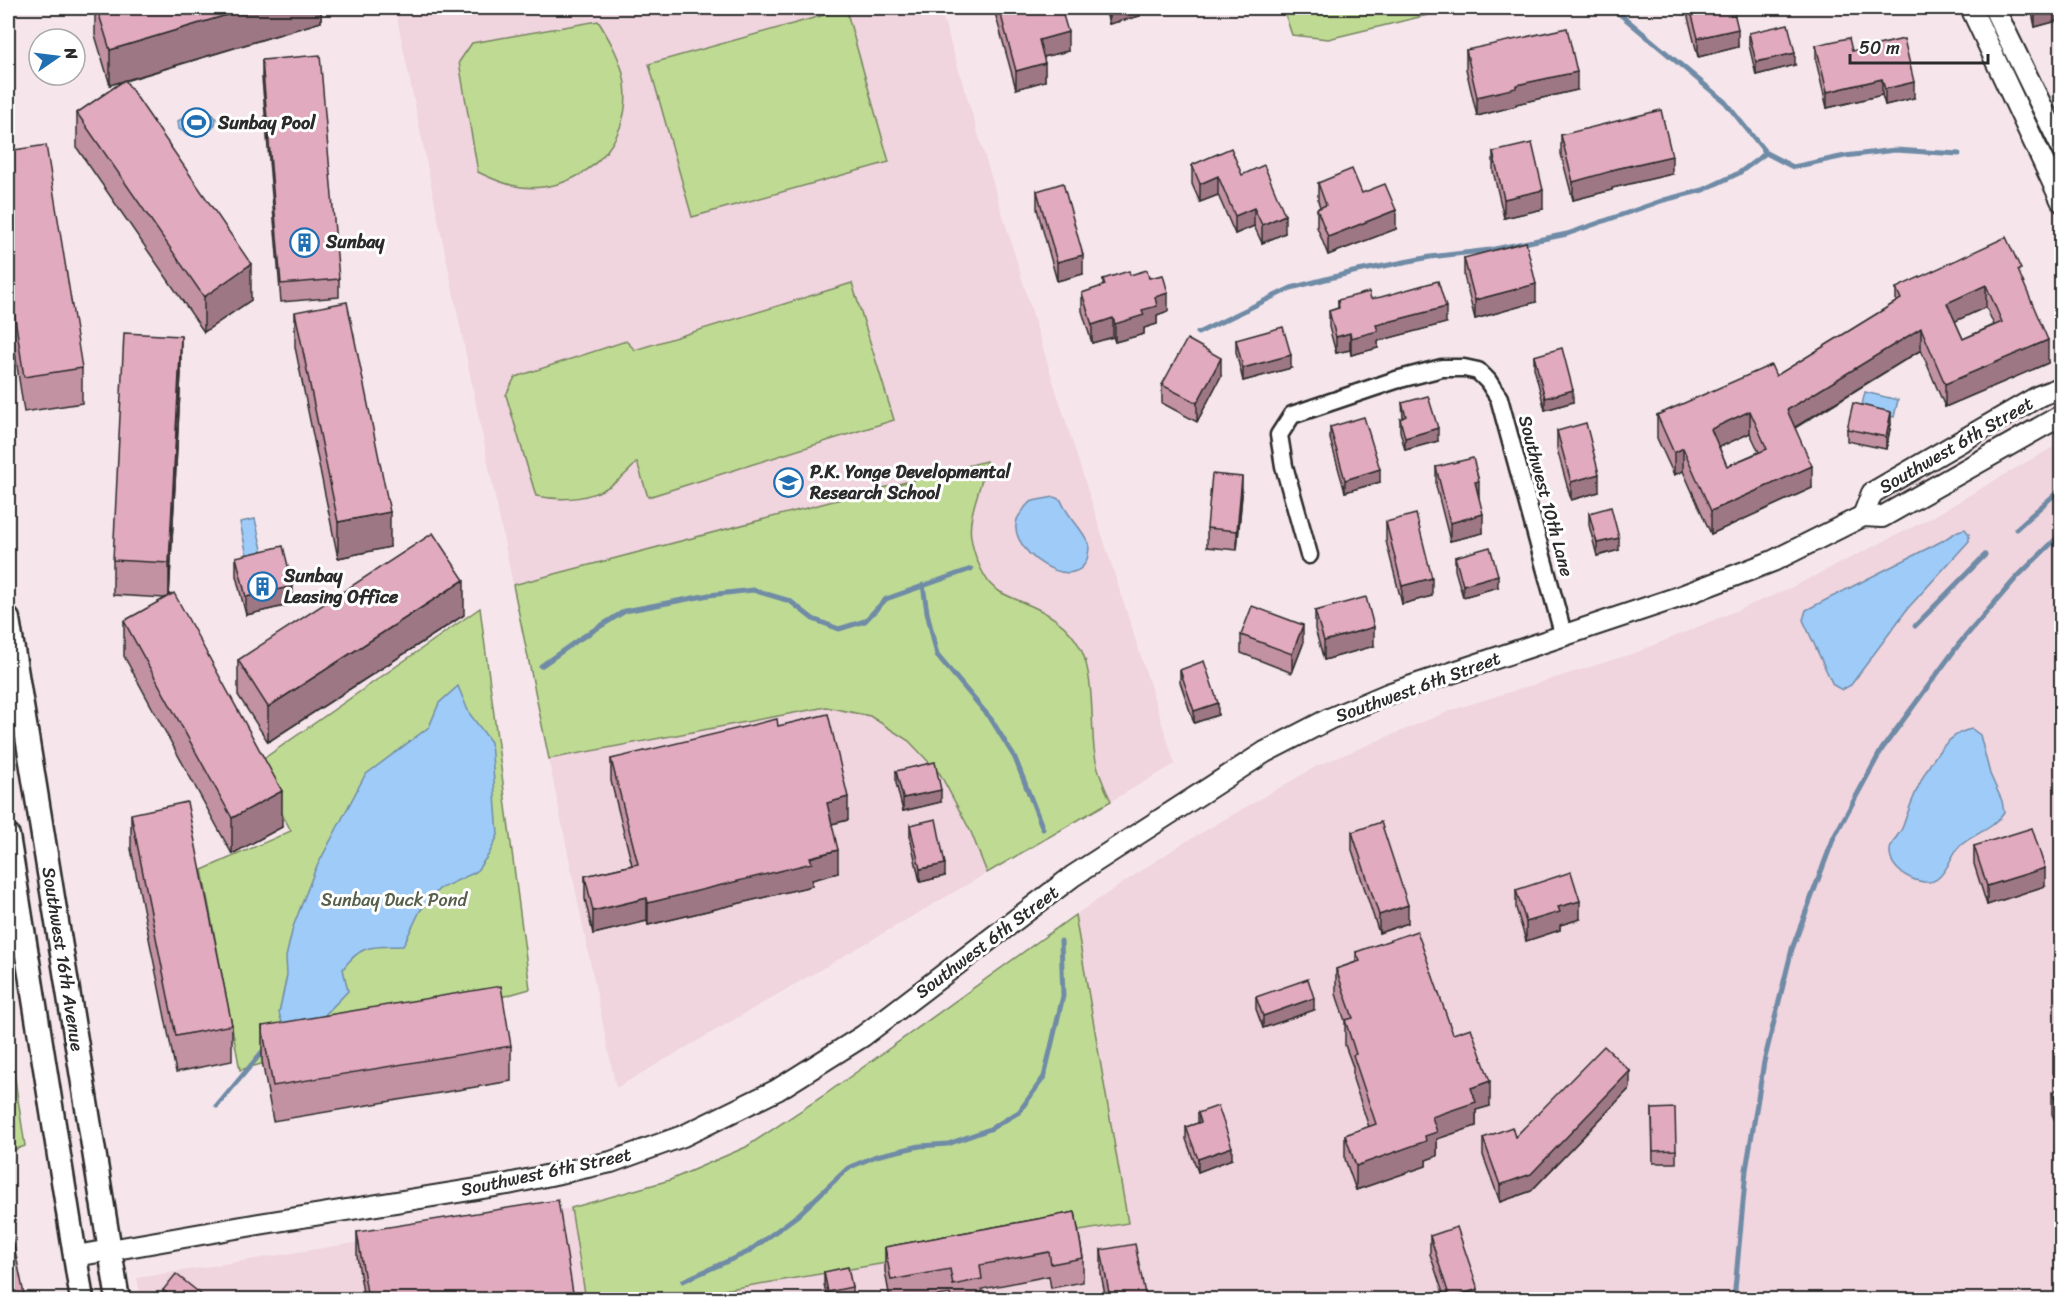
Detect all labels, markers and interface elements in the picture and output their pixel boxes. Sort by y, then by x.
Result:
north arrow [27,27,87,87]
scale bar [1850,27,1988,65]
text: 50 m [1859,32,1900,64]
text: N [55,44,87,63]
sports icon: Sunbay Pool [181,107,213,139]
place label: Sunbay Pool [217,107,316,139]
building icon: Sunbay [289,226,321,258]
place label: Sunbay [325,226,385,258]
street label: Southwest 6th Street [1873,388,2039,502]
street label: Southwest 10th Lane [1509,412,1583,580]
place label: P.K. Yonge Developmental Research School [809,456,1011,509]
school or university icon: P.K. Yonge Developmental Research School [773,466,805,498]
place label: Sunbay Leasing Office [283,560,399,613]
building icon: Sunbay Leasing Office [247,570,279,602]
street label: Southwest 6th Street [1331,642,1505,732]
street label: Southwest 16th Avenue [33,865,93,1054]
street label: Southwest 6th Street [908,877,1066,1007]
park label: Sunbay Duck Pond [321,884,468,916]
street label: Southwest 6th Street [458,1138,634,1206]

